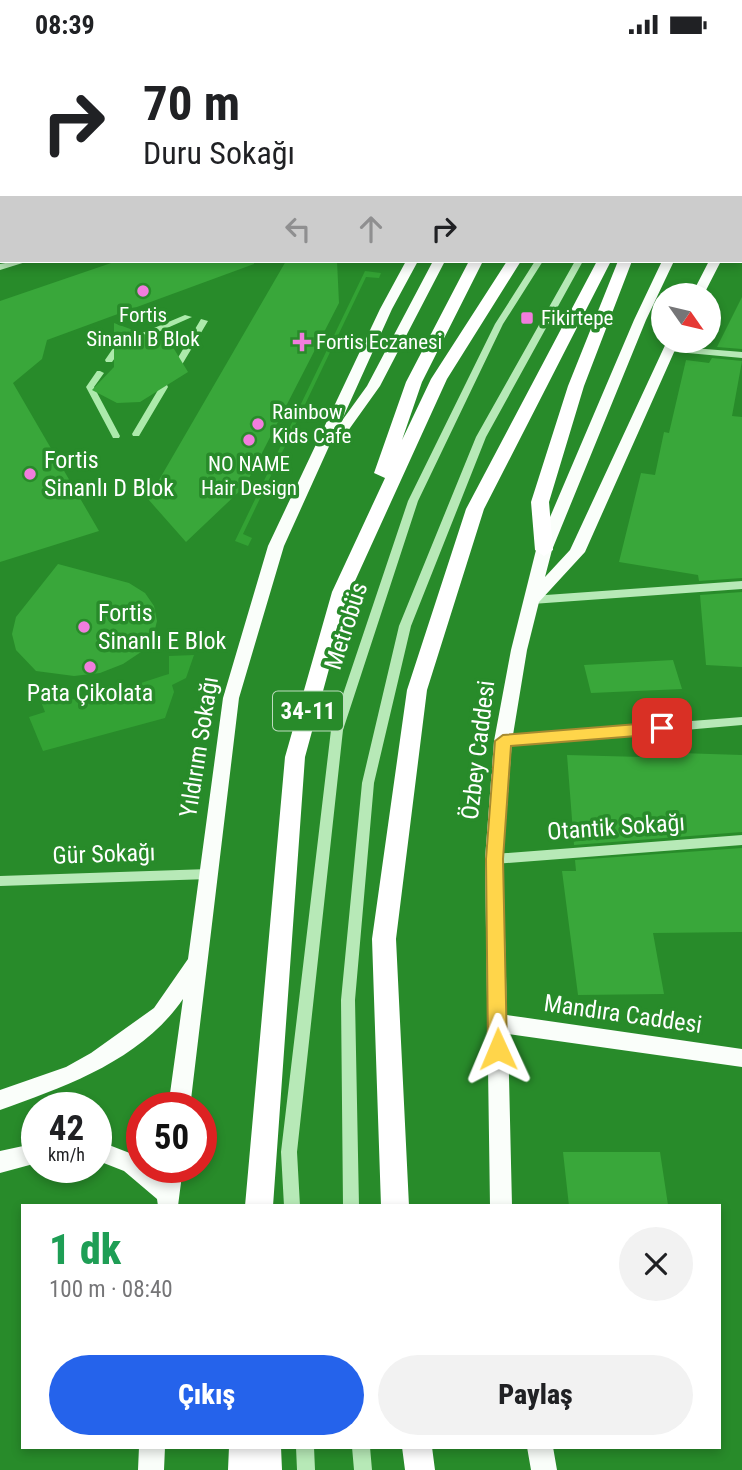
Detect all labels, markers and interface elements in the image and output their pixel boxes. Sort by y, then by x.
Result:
text: 08:39 [35,10,95,40]
text: 70 m [143,75,240,132]
icon: right [28,77,119,168]
text: Duru Sokağı [143,134,295,172]
icon: left [279,210,317,248]
icon: ahead [352,210,390,248]
icon: right [425,210,463,248]
marker: Fortis Sinanlı B Blok [135,283,151,299]
north arrow [651,283,721,353]
map controls [651,283,721,353]
place label: Fortis Sinanlı B Blok [86,303,200,351]
place label: Fikirtepe [541,306,614,330]
marker: Fikirtepe [519,310,535,326]
place label: Fortis Eczanesi [316,330,442,354]
marker: Fortis Eczanesi [294,334,310,350]
place label: Rainbow Kids Cafe [272,400,351,448]
marker: Rainbow Kids Cafe [250,416,266,432]
marker: NO NAME Hair Design [241,432,257,448]
place label: Fortis Sinanlı D Blok [44,446,174,502]
place label: NO NAME Hair Design [201,452,297,500]
marker: Fortis Sinanlı D Blok [22,466,38,482]
street label: Metrobüs [319,579,373,673]
place label: Fortis Sinanlı E Blok [98,599,226,655]
marker: Fortis Sinanlı E Blok [76,619,92,635]
marker: Pata Çikolata [82,659,98,675]
street label: Yıldırım Sokağı [174,675,224,819]
place label: Pata Çikolata [27,679,153,707]
street label: Özbey Caddesi [456,679,500,821]
road number: 34-11 [273,691,343,731]
pin [632,698,692,758]
icon: arrive [643,709,681,747]
street label: Otantik Sokağı [546,808,686,846]
street label: Gür Sokağı [52,838,156,870]
street label: Mandıra Caddesi [542,989,704,1039]
position arrow [461,1012,535,1086]
speed limit sign: 50 [126,1092,217,1183]
text: 42 [49,1108,84,1149]
text: km/h [48,1144,85,1165]
text: 1 dk [49,1225,121,1274]
button: close [619,1227,693,1301]
text: 100 m · 08:40 [49,1276,173,1303]
button: Çıkış [49,1355,364,1435]
button: Paylaş [378,1355,693,1435]

